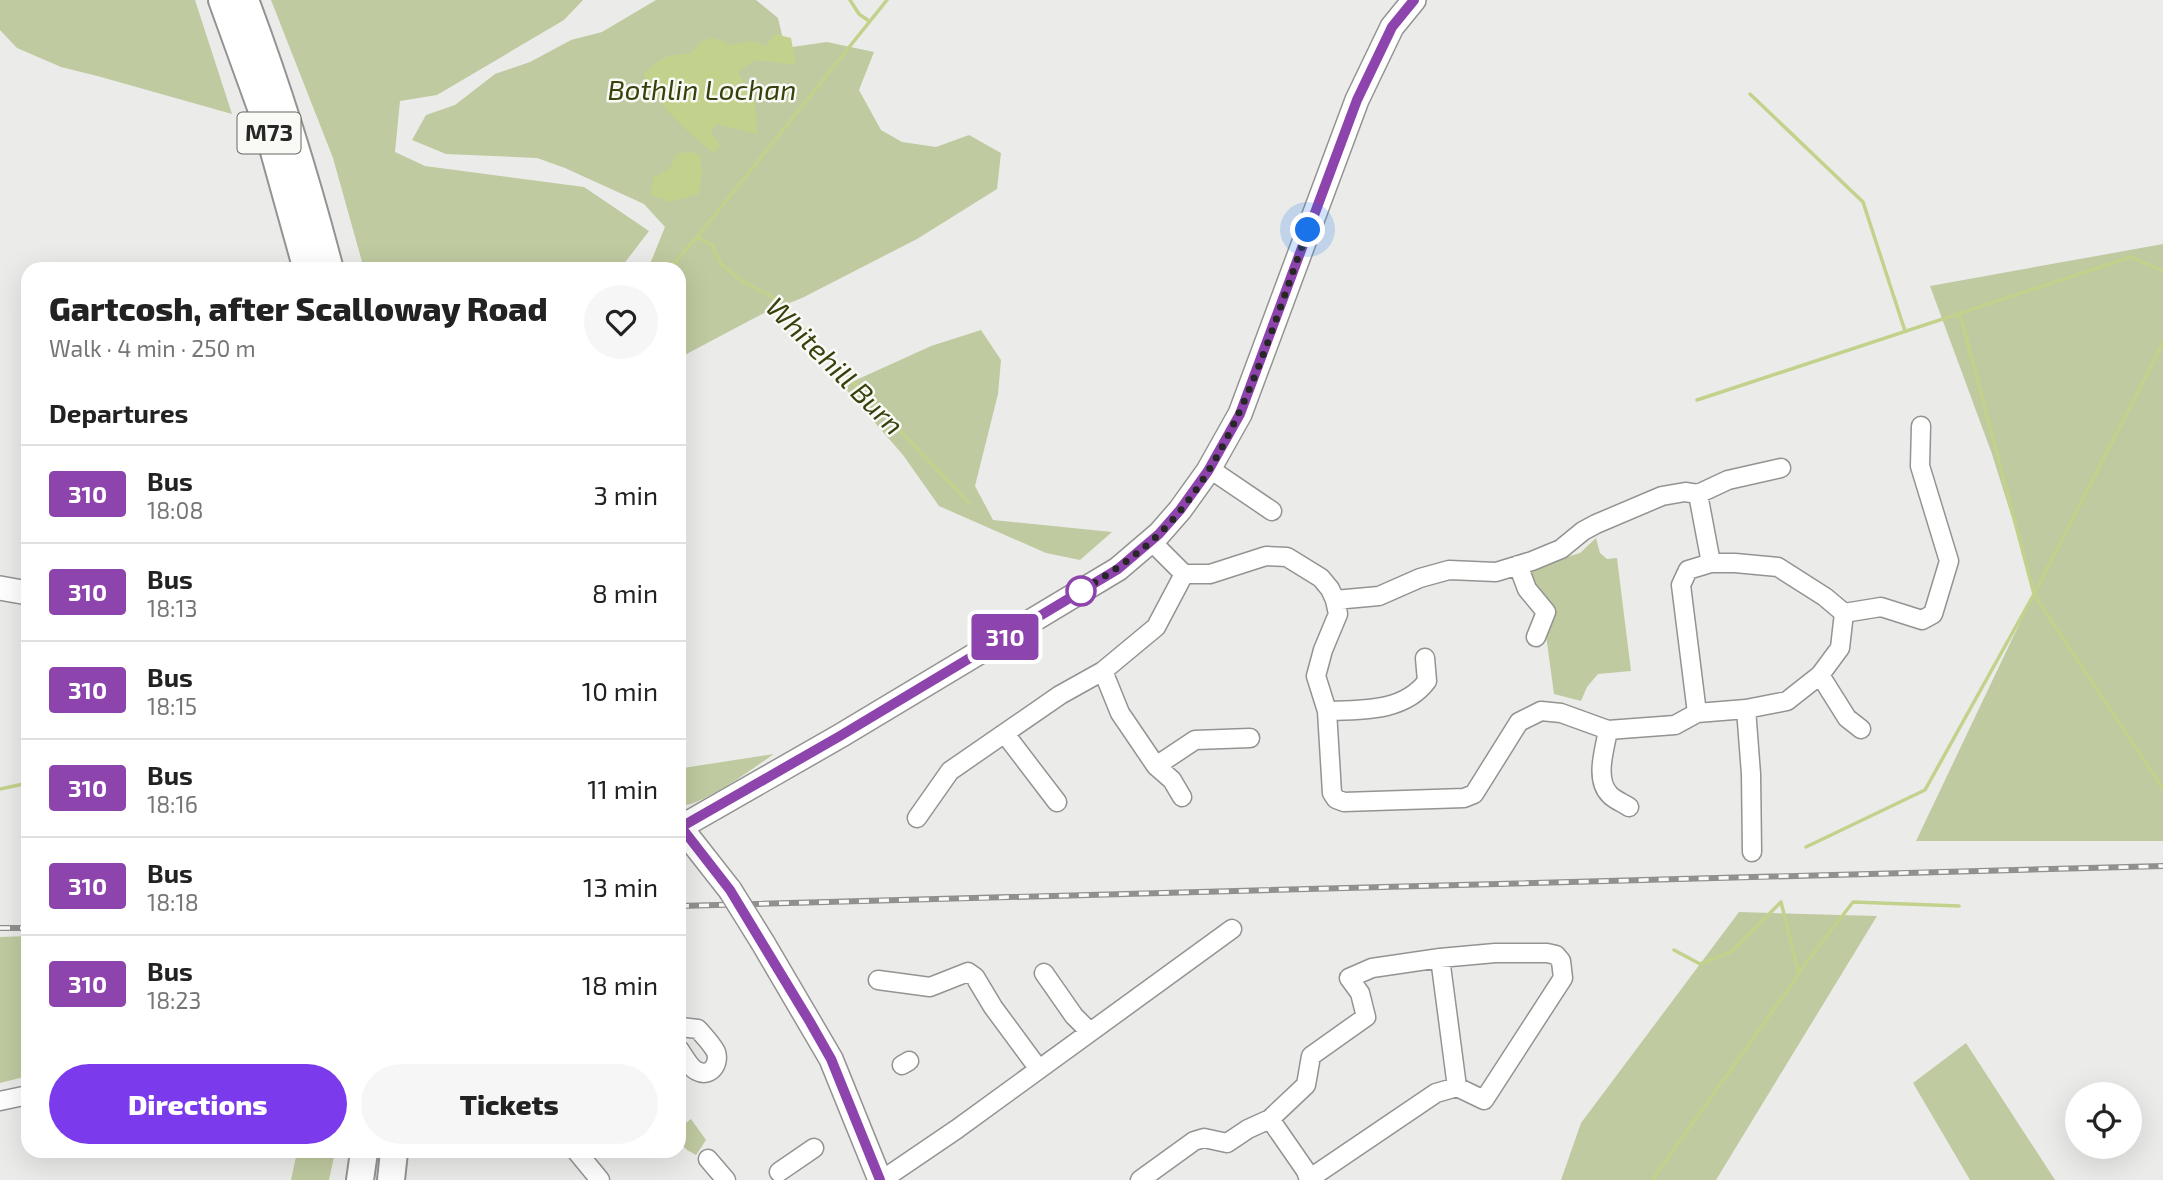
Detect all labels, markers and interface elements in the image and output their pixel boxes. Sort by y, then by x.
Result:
water label: Bothlin Lochan [607,72,797,106]
road number: M73 [238,113,300,154]
your location [1290,212,1325,247]
button: heart [584,285,658,359]
text: Gartcosh, after Scalloway Road [49,288,548,328]
water label: Whitehill Burn [760,289,912,441]
text: Walk · 4 min · 250 m [49,334,256,362]
text: Departures [49,397,188,428]
text: Bus [147,465,193,496]
text: 310 [68,479,107,508]
text: 3 min [593,479,658,510]
text: 18:08 [147,496,203,524]
text: Bus [147,563,193,594]
unlabelled marker [1066,576,1096,606]
text: 310 [68,577,107,606]
text: 8 min [592,577,658,608]
text: 18:13 [147,594,198,622]
line badge: 310 [965,614,1045,660]
text: 310 [985,622,1025,651]
text: Bus [147,661,193,692]
text: 310 [68,675,107,704]
text: 10 min [582,675,658,706]
text: 18:15 [147,692,197,720]
text: Bus [147,759,193,790]
text: 310 [68,773,107,802]
text: 11 min [587,773,658,804]
text: 18:16 [147,790,198,818]
text: Bus [147,857,193,888]
text: 310 [68,871,107,900]
text: 13 min [583,871,658,902]
text: 18:18 [147,888,199,916]
text: Bus [147,955,193,986]
text: 310 [68,969,107,998]
text: 18 min [582,969,658,1000]
text: 18:23 [147,986,201,1014]
button: Directions [49,1064,347,1144]
button: Tickets [361,1064,658,1144]
map controls [2065,1082,2142,1159]
button: locate [2065,1082,2142,1159]

